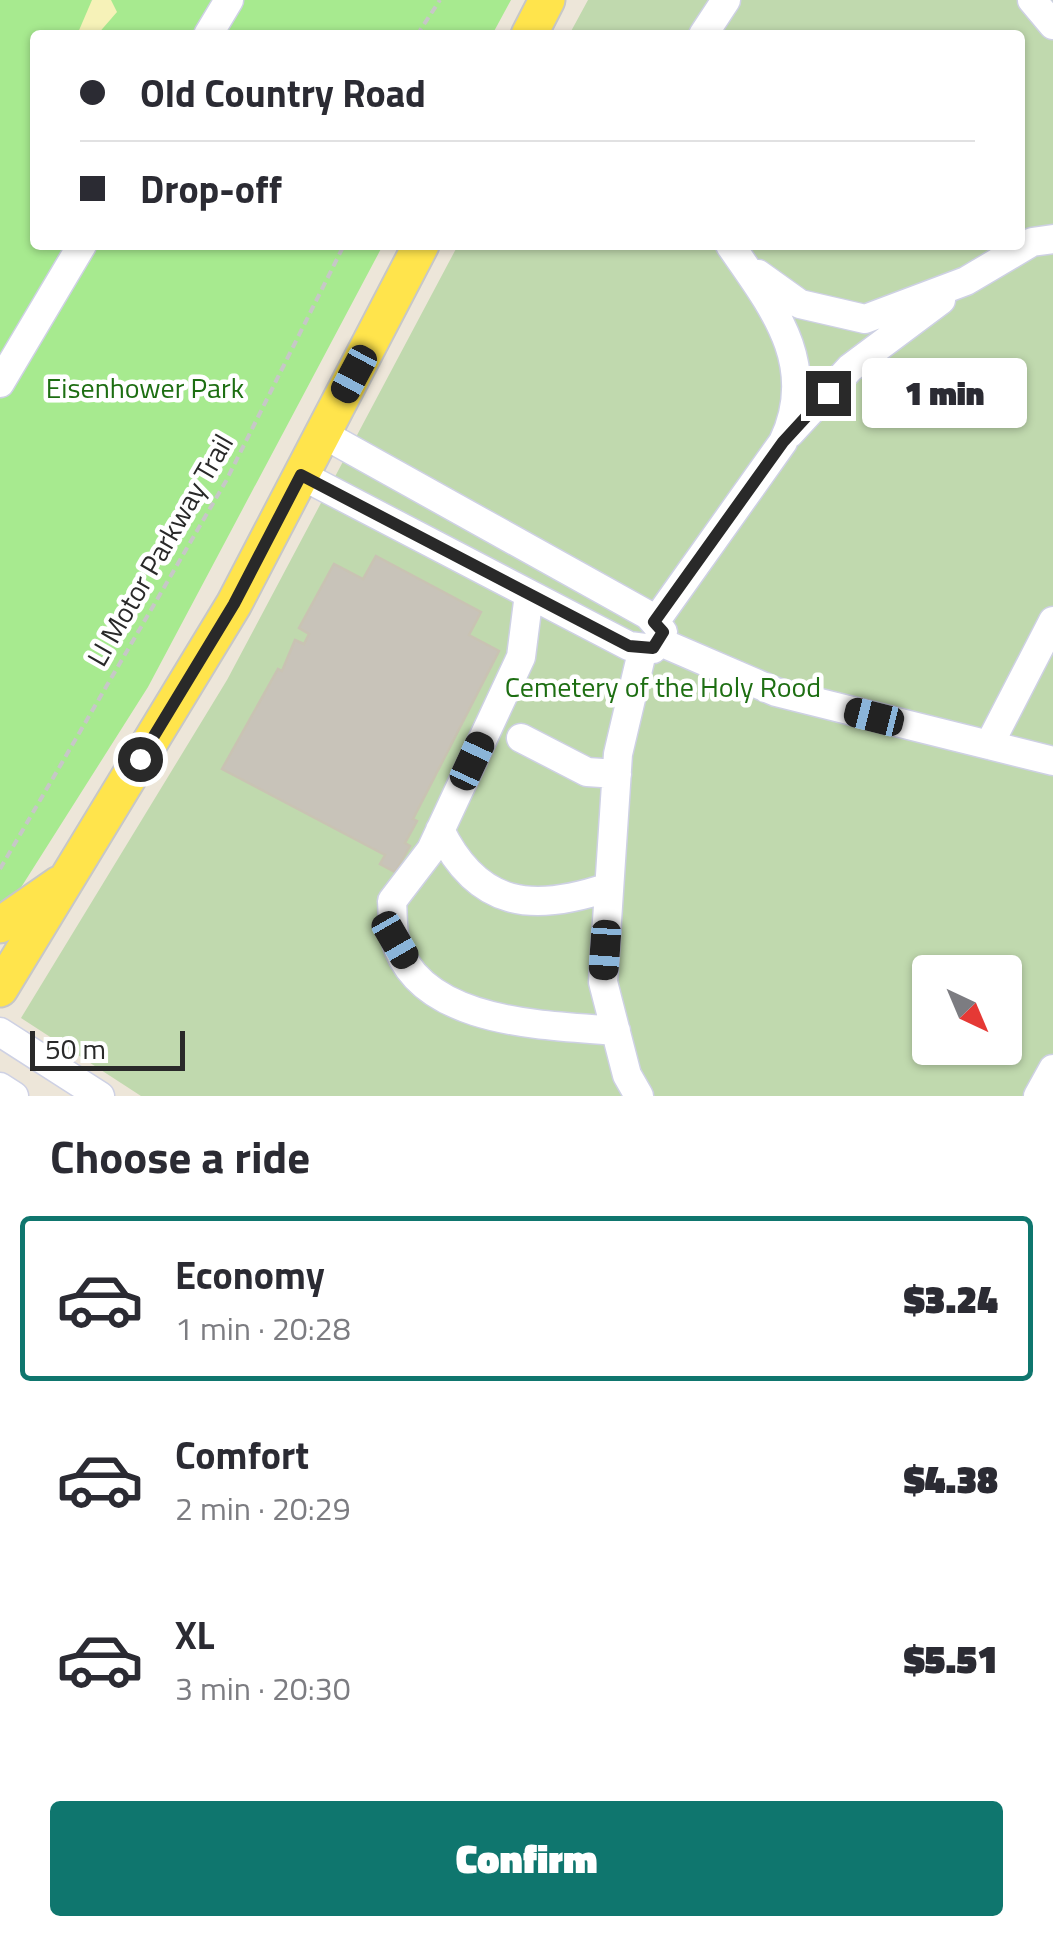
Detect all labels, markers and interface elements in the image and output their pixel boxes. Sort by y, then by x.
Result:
text: Old Country Road [140,64,426,122]
text: Drop-off [140,160,282,218]
car [327,340,381,408]
callout: 1 min [863,358,1028,428]
park label: Eisenhower Park [46,366,244,409]
text: 1 min [905,369,984,417]
route end [806,371,851,416]
street label: LI Motor Parkway Trail [75,426,244,674]
park label: Cemetery of the Holy Rood [505,665,821,708]
car [841,695,907,739]
car [446,727,498,795]
route start [118,737,163,782]
car [367,907,423,973]
car [588,919,622,981]
north arrow [912,955,1022,1065]
map controls [912,955,1022,1065]
scale bar [30,1026,185,1070]
text: 50 m [45,1027,106,1070]
text: Choose a ride [50,1122,310,1190]
text: Economy [175,1246,325,1304]
icon: car [55,1254,145,1344]
text: $3.24 [904,1270,998,1328]
text: 1 min · 20:28 [175,1304,351,1352]
text: Comfort [175,1426,309,1484]
icon: car [55,1434,145,1524]
text: $4.38 [904,1450,998,1508]
text: 2 min · 20:29 [175,1484,351,1532]
text: XL [175,1606,215,1664]
icon: car [55,1614,145,1704]
text: $5.51 [904,1630,998,1688]
text: 3 min · 20:30 [175,1664,351,1712]
button: Confirm [50,1801,1003,1916]

